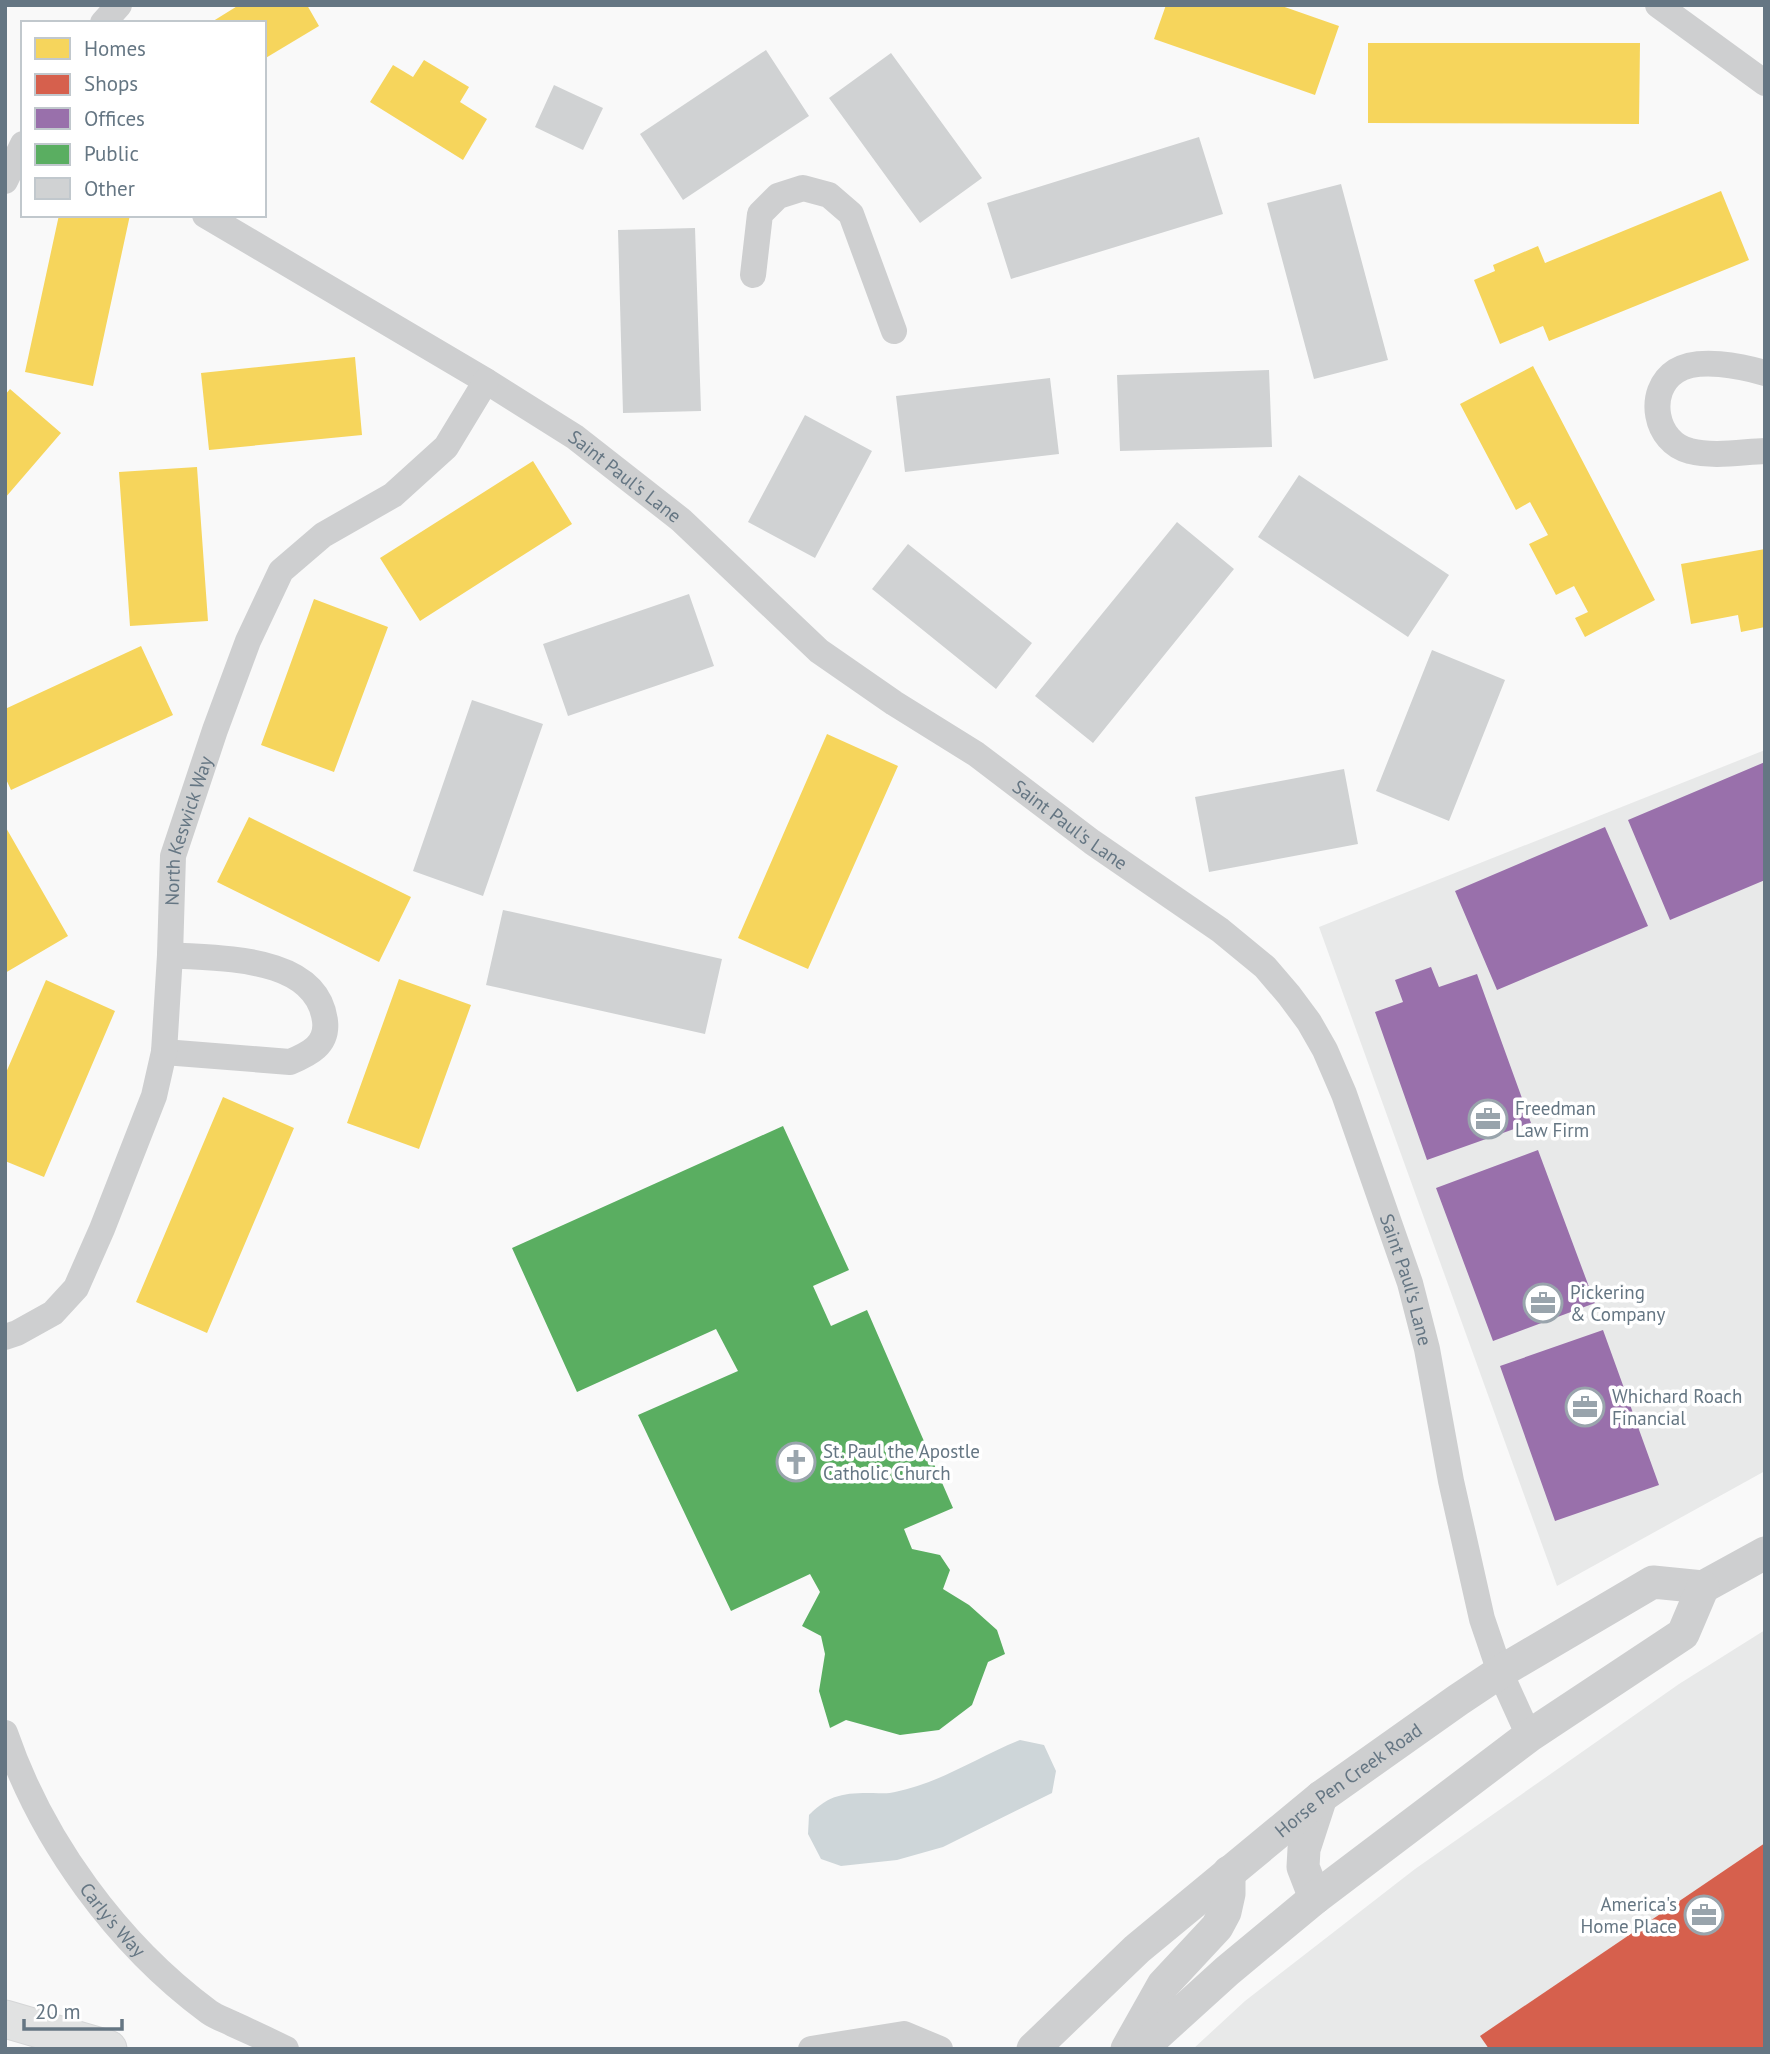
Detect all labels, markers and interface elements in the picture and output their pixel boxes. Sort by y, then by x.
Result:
legend [21,21,266,217]
text: Homes [84,35,146,62]
text: Shops [84,70,138,97]
text: Offices [84,105,145,132]
text: Public [84,140,139,167]
text: Other [84,175,135,202]
street label: Saint Paul's Lane [564,425,686,528]
street label: North Keswick Way [160,753,218,906]
street label: Saint Paul's Lane [1008,774,1132,875]
place label: Freedman Law Firm [1515,1096,1596,1142]
office icon: Freedman Law Firm [1467,1098,1509,1140]
street label: Saint Paul's Lane [1375,1210,1438,1348]
place label: Pickering & Company [1570,1280,1665,1326]
office icon: Pickering & Company [1522,1282,1564,1324]
place label: Whichard Roach Financial [1612,1384,1742,1430]
office icon: Whichard Roach Financial [1564,1386,1606,1428]
place label: St. Paul the Apostle Catholic Church [823,1439,980,1485]
church icon: St. Paul the Apostle Catholic Church [775,1441,817,1483]
street label: Horse Pen Creek Road [1270,1717,1426,1842]
street label: Carly's Way [75,1878,151,1962]
place label: America's Home Place [1581,1892,1677,1938]
office icon: America's Home Place [1683,1894,1725,1936]
scale bar [24,1988,122,2032]
text: 20 m [35,1998,81,2025]

